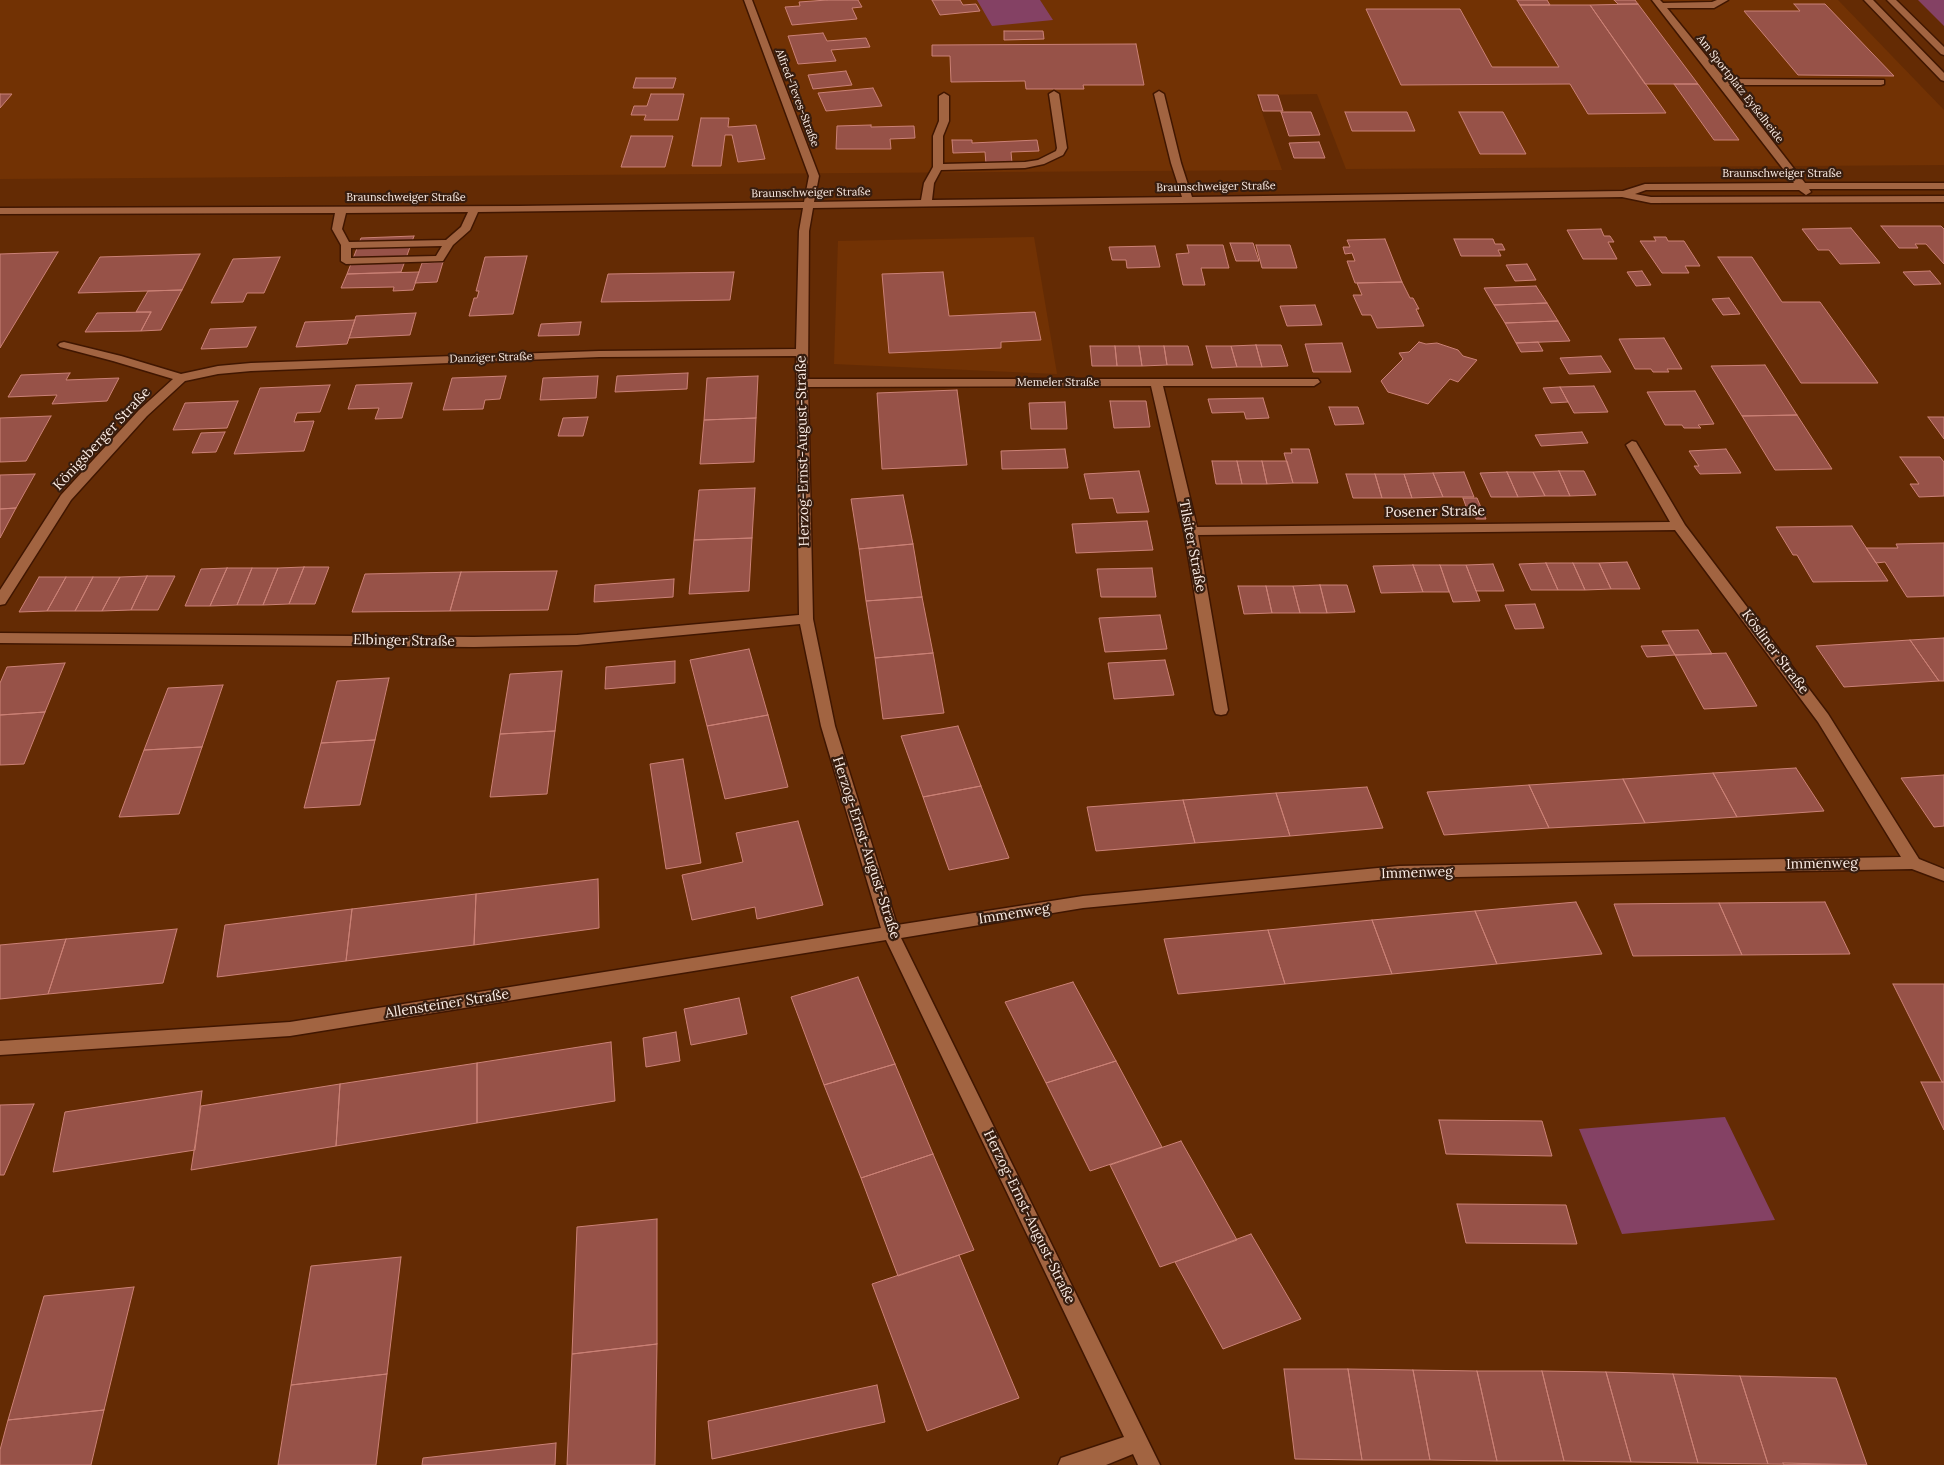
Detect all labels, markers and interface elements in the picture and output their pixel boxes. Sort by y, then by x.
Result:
street label: Am Sportplatz Eyßelheide [1694,33,1786,145]
street label: Alfred-Teves-Straße [772,47,822,149]
street label: Braunschweiger Straße [1722,167,1842,181]
street label: Braunschweiger Straße [1156,179,1276,195]
street label: Braunschweiger Straße [751,185,871,201]
street label: Braunschweiger Straße [346,191,466,205]
street label: Danziger Straße [449,350,533,366]
street label: Herzog-Ernst-August-Straße [793,355,813,547]
street label: Memeler Straße [1017,376,1099,390]
street label: Königsberger Straße [50,384,154,494]
street label: Tilsiter Straße [1175,498,1209,594]
street label: Posener Straße [1385,503,1485,521]
street label: Kösliner Straße [1738,607,1812,697]
street label: Elbinger Straße [353,632,455,650]
street label: Herzog-Ernst-August-Straße [829,755,903,941]
street label: Immenweg [1786,855,1858,873]
street label: Immenweg [1381,863,1453,883]
street label: Immenweg [977,900,1051,928]
street label: Allensteiner Straße [384,986,510,1022]
street label: Herzog-Ernst-August-Straße [980,1127,1078,1307]

